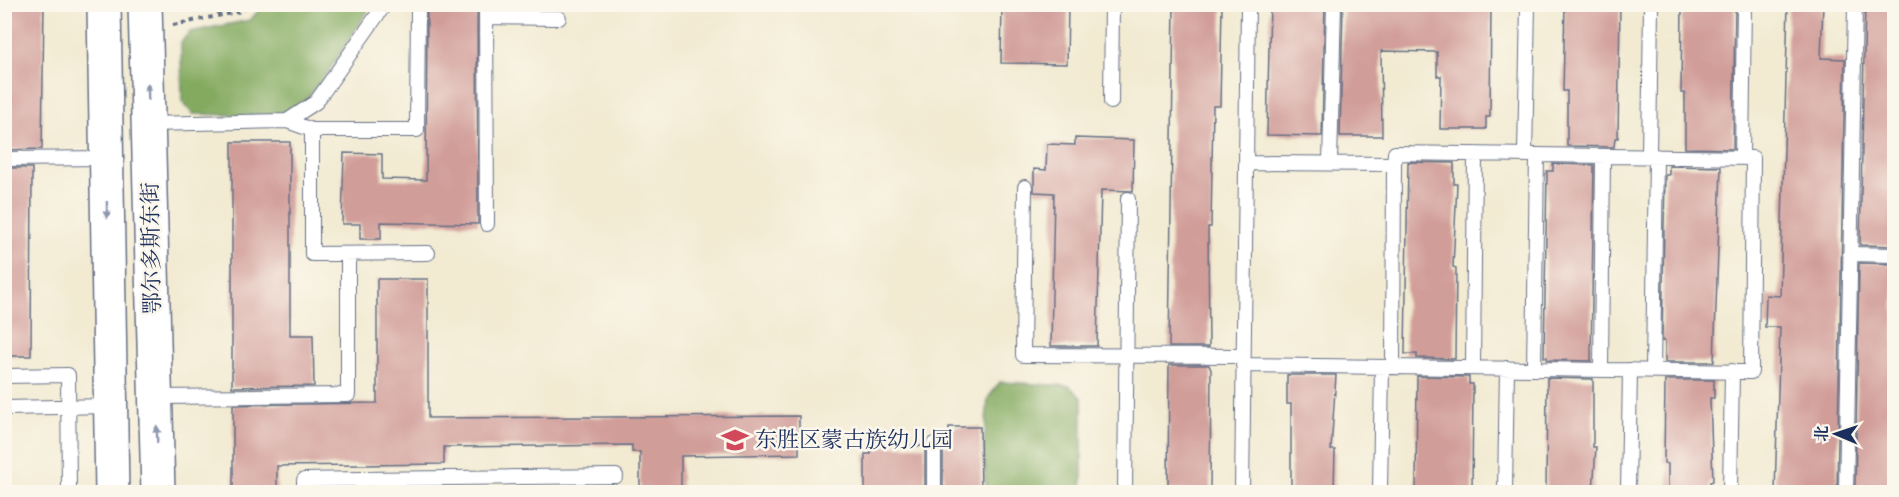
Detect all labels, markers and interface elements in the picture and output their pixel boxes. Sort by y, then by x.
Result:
one-way arrow [143,83,152,102]
street label: 鄂尔多斯东街 [137,182,167,314]
one-way arrow [103,200,112,219]
north arrow [1806,404,1866,464]
one-way arrow [152,425,161,444]
school or university icon: 东胜区蒙古族幼儿园 [720,425,750,455]
text: 北 [1812,425,1832,442]
place label: 东胜区蒙古族幼儿园 [755,427,953,454]

